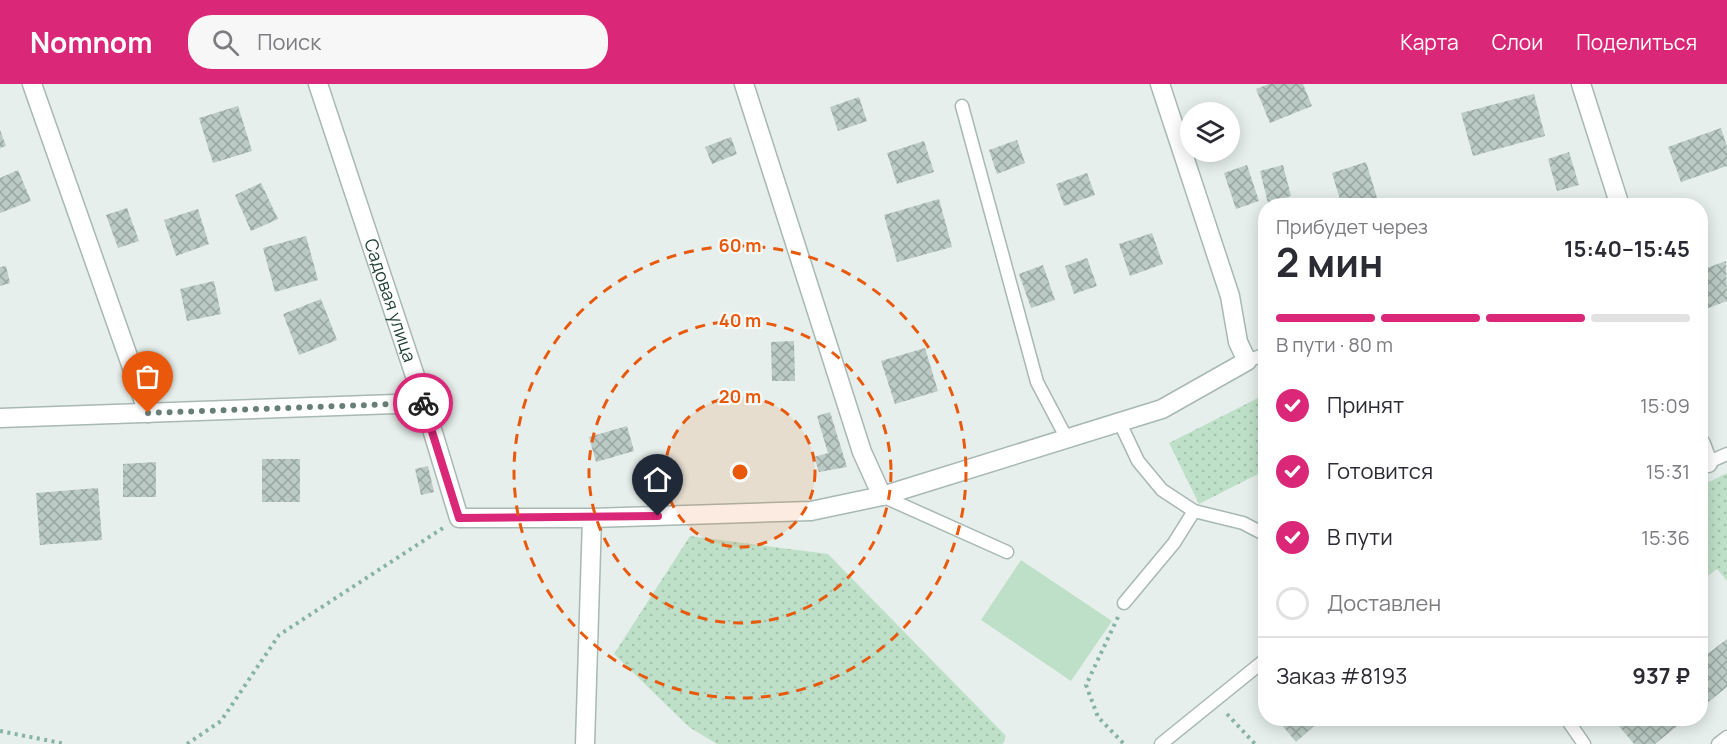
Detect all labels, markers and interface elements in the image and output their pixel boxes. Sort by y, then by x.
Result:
search box [188,15,608,69]
text: Nomnom [30,23,152,61]
icon: search [209,26,242,59]
text: Поиск [257,27,321,57]
text: Карта [1400,28,1459,56]
text: Слои [1492,28,1543,56]
text: Поделиться [1576,28,1697,56]
map controls [1180,102,1240,162]
button: layers [1180,102,1240,162]
text: Прибудет через [1276,213,1428,240]
text: 60 m [719,233,761,257]
text: 15:40–15:45 [1564,234,1690,264]
street label: Садовая улица [359,235,422,365]
text: 2 мин [1276,235,1383,289]
text: 40 m [719,308,761,332]
text: В пути · 80 m [1276,331,1393,358]
pin [122,351,173,413]
icon: bag [131,360,164,393]
courier [393,373,453,433]
text: 20 m [719,384,761,408]
icon: bike [407,387,440,420]
icon: check [1276,389,1309,422]
text: Принят [1327,390,1404,420]
text: 15:09 [1640,392,1690,419]
pin [632,454,683,516]
icon: check [1276,455,1309,488]
text: Готовится [1327,456,1433,486]
text: 15:31 [1646,458,1690,485]
centre of rings [730,462,750,482]
icon: home [641,463,674,496]
icon: check [1276,521,1309,554]
text: В пути [1327,522,1393,552]
text: 15:36 [1641,524,1690,551]
text: Доставлен [1327,588,1441,618]
text: Заказ #8193 [1276,661,1407,691]
text: 937 ₽ [1632,661,1690,691]

